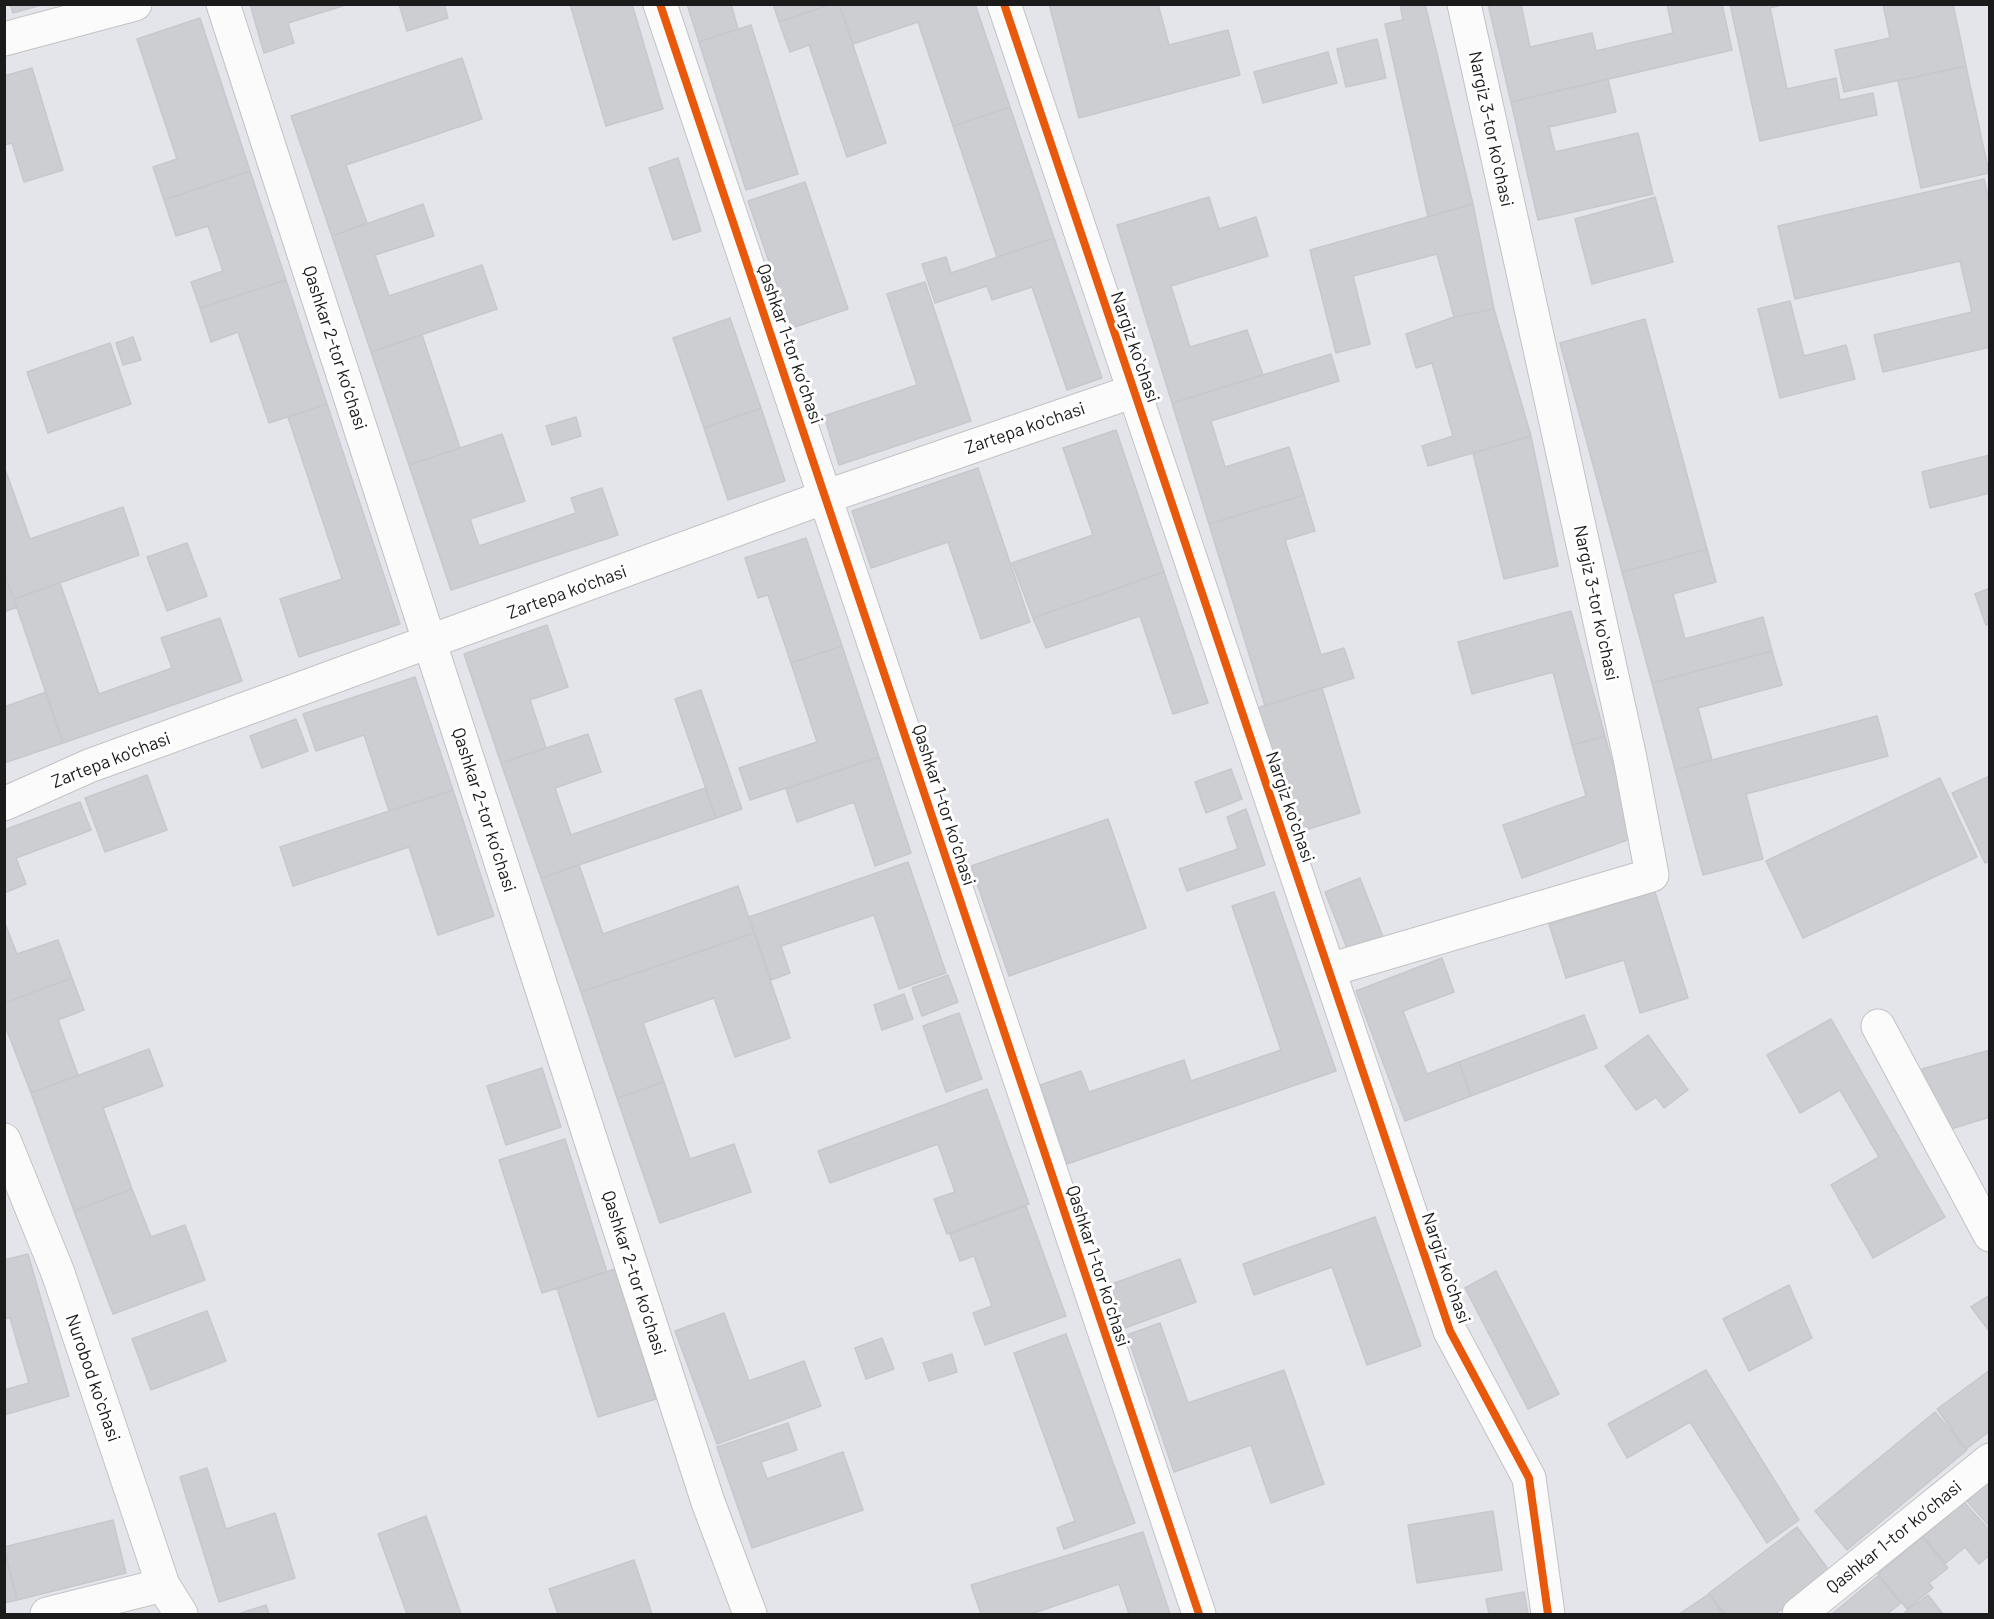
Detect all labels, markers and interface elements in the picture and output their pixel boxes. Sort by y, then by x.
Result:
street label: Nargiz 3-tor koʻchasi [1464,49,1518,209]
street label: Qashkar 1-tor koʼchasi [752,261,828,427]
street label: Qashkar 2-tor koʼchasi [298,263,372,433]
street label: Nargiz koʻchasi [1106,289,1164,405]
street label: Zartepa ko'chasi [962,397,1088,459]
street label: Nargiz 3-tor koʻchasi [1569,523,1623,683]
street label: Zartepa ko'chasi [504,560,630,624]
street label: Qashkar 1-tor koʼchasi [908,722,980,888]
street label: Qashkar 2-tor koʼchasi [447,725,521,895]
street label: Zartepa ko'chasi [48,727,174,793]
street label: Nargiz koʻchasi [1261,749,1319,865]
street label: Qashkar 1-tor koʼchasi [1062,1183,1134,1349]
street label: Qashkar 2-tor koʼchasi [597,1188,671,1358]
street label: Nargiz koʻchasi [1417,1210,1475,1326]
street label: Nurobod koʻchasi [61,1311,125,1445]
street label: Qashkar 1-tor koʼchasi [1822,1476,1966,1598]

